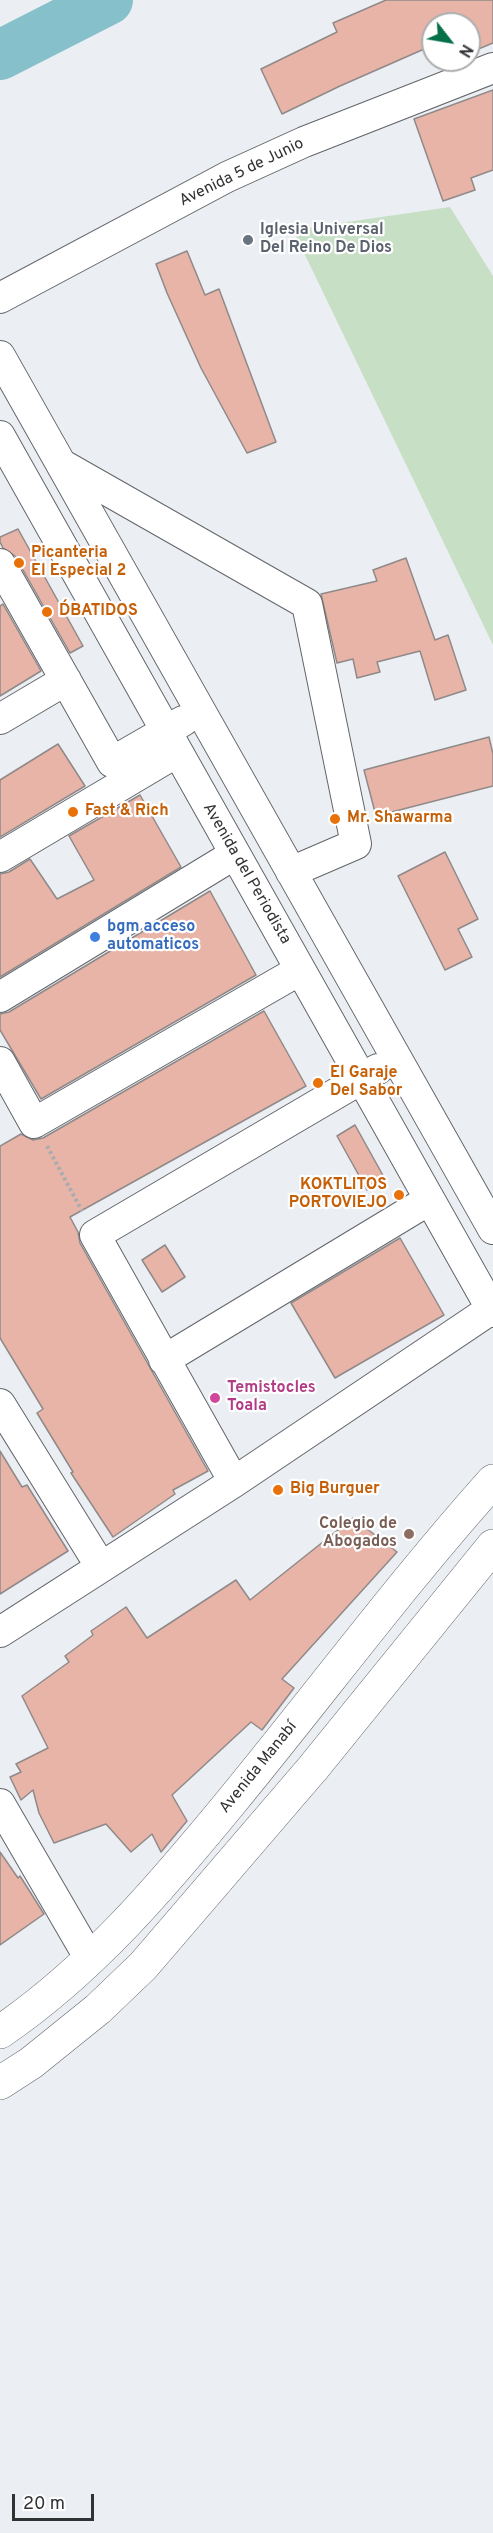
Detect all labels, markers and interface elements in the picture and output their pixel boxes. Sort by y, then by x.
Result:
north arrow [421,12,481,72]
text: N [453,40,476,60]
street label: Avenida 5 de Junio [177,135,307,211]
place label: Iglesia Universal Del Reino De Dios [260,221,392,259]
marker: Iglesia Universal Del Reino De Dios [241,233,255,247]
place label: Picanteria El Especial 2 [31,544,126,582]
marker: Picanteria El Especial 2 [12,556,26,570]
place label: D´BATIDOS [59,602,138,622]
marker: D´BATIDOS [40,605,54,619]
street label: Avenida del Periodista [198,800,294,948]
place label: Fast & Rich [85,802,169,822]
marker: Fast & Rich [66,805,80,819]
place label: Mr. Shawarma [347,809,452,829]
marker: Mr. Shawarma [328,812,342,826]
place label: bgm acceso automaticos [107,918,199,956]
marker: bgm acceso automaticos [88,930,102,944]
place label: El Garaje Del Sabor [330,1064,402,1102]
marker: El Garaje Del Sabor [311,1076,325,1090]
place label: KOKTLITOS PORTOVIEJO [289,1176,387,1214]
marker: KOKTLITOS PORTOVIEJO [392,1188,406,1202]
place label: Temistocles Toala [227,1379,316,1417]
marker: Temistocles Toala [208,1391,222,1405]
place label: Big Burguer [290,1480,380,1500]
marker: Big Burguer [271,1483,285,1497]
place label: Colegio de Abogados [319,1515,397,1553]
marker: Colegio de Abogados [402,1527,416,1541]
street label: Avenida Manabí [216,1718,302,1818]
scale bar [15,2482,98,2520]
text: 20 m [23,2493,65,2516]

